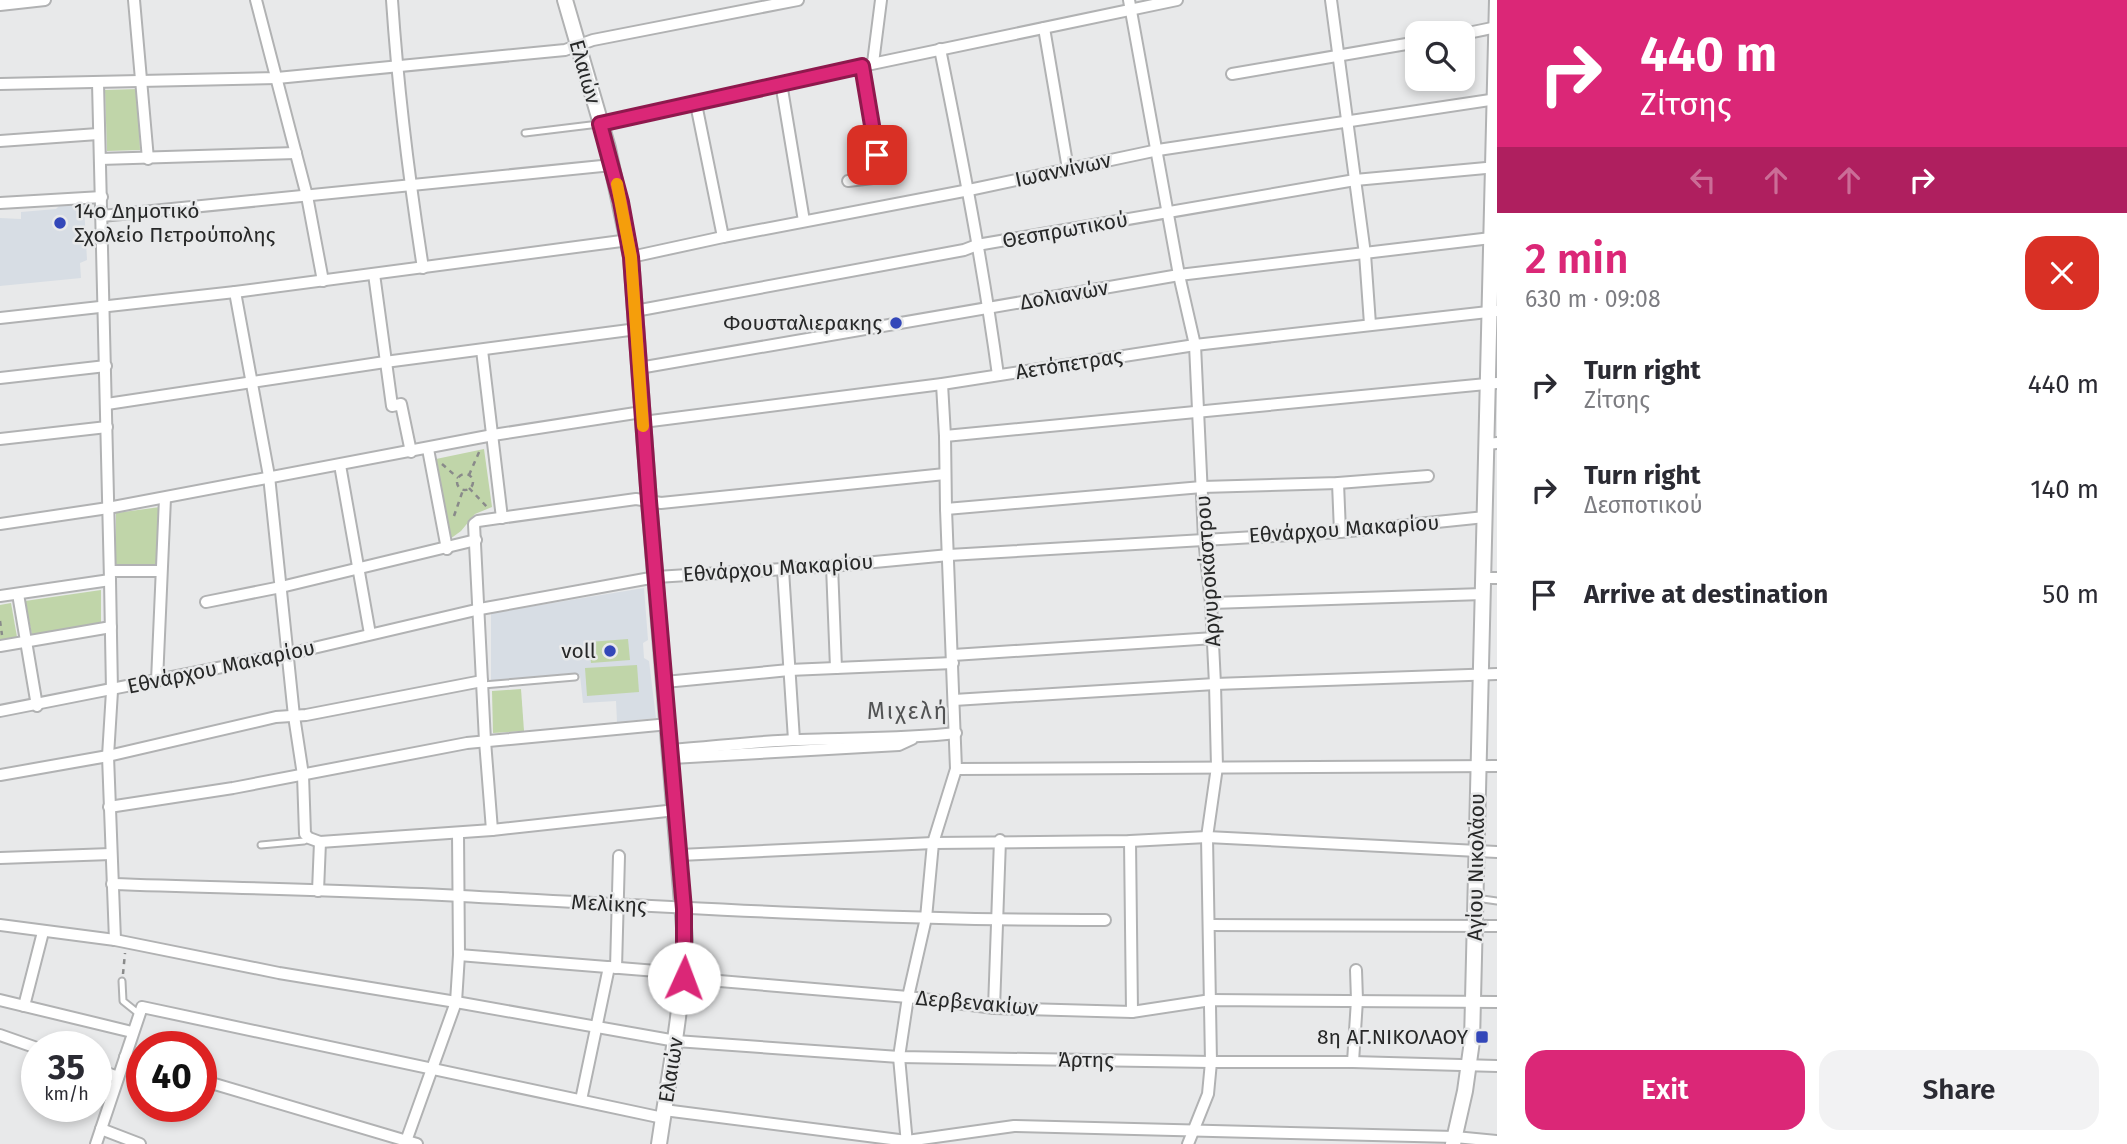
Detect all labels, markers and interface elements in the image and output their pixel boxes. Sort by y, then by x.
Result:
map controls [1405,21,1475,91]
button: search [1405,21,1475,91]
text: 440 m [1640,25,1777,84]
icon: right [1525,28,1616,119]
street label: Ελαιών [563,37,607,107]
text: Ζίτσης [1640,85,1732,123]
pin [847,125,907,185]
icon: arrive [858,136,896,174]
street label: Ιωαννίνων [1013,147,1113,193]
icon: left [1684,161,1722,199]
icon: ahead [1757,161,1795,199]
icon: ahead [1830,161,1868,199]
icon: right [1903,161,1941,199]
place label: 14ο Δημοτικό Σχολείο Πετρούπολης [74,198,276,248]
street label: Θεσπρωτικού [1000,206,1130,254]
marker: 14ο Δημοτικό Σχολείο Πετρούπολης [52,215,68,231]
text: 2 min [1525,234,1629,284]
button: close [2025,236,2099,310]
street label: Δολιανών [1018,274,1110,316]
text: 630 m · 09:08 [1525,285,1661,313]
place label: Φουσταλιερακης [723,310,882,336]
marker: Φουσταλιερακης [888,315,904,331]
street label: Αετόπετρας [1014,343,1125,385]
text: Turn right [1584,355,1701,386]
icon: right [1525,366,1563,404]
text: 440 m [2028,369,2099,400]
text: Ζίτσης [1584,386,1650,414]
text: Turn right [1584,460,1701,491]
icon: right [1525,471,1563,509]
text: 140 m [2030,474,2099,505]
text: Δεσποτικού [1584,491,1703,519]
street label: Αργυροκάστρου [1190,494,1226,648]
street label: Εθνάρχου Μακαρίου [1248,509,1440,549]
street label: Εθνάρχου Μακαρίου [682,548,874,588]
icon: arrive [1525,576,1563,614]
text: Arrive at destination [1584,579,1828,610]
text: 50 m [2042,579,2099,610]
street label: Εθνάρχου Μακαρίου [125,634,317,700]
place label: voll [561,638,596,664]
marker: voll [602,643,618,659]
district label: Μιχελή [867,697,949,725]
street label: Αγίου Νικολάου [1462,793,1490,941]
street label: Μελίκης [571,889,648,919]
position arrow [647,941,721,1015]
street label: Δερβενακίων [915,985,1039,1021]
place label: 8η ΑΓ.ΝΙΚΟΛΑΟΥ [1317,1024,1468,1050]
marker: 8η ΑΓ.ΝΙΚΟΛΑΟΥ [1474,1029,1490,1045]
speed limit sign: 40 [126,1031,217,1122]
street label: Ελαιών [653,1035,689,1105]
text: 35 [48,1046,85,1088]
street label: Άρτης [1058,1047,1114,1073]
button: Exit [1525,1050,1805,1130]
button: Share [1819,1050,2099,1130]
text: km/h [44,1083,89,1105]

